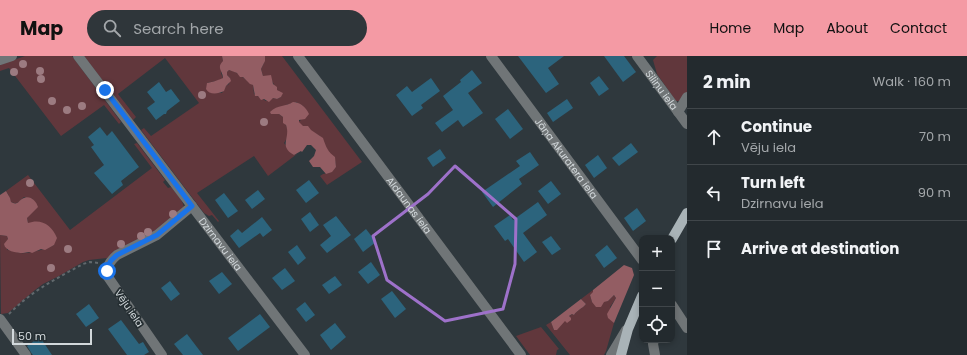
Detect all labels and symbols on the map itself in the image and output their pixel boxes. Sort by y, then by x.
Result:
street label: Siliņu iela [642,67,682,113]
route end [96,81,114,99]
street label: Jāņa Akuratera iela [531,114,602,202]
street label: Aldaunas iela [383,173,436,237]
street label: Dzirnavu iela [195,214,246,274]
route start [98,262,116,280]
street label: Vēju iela [111,286,147,330]
scale bar [12,327,92,346]

